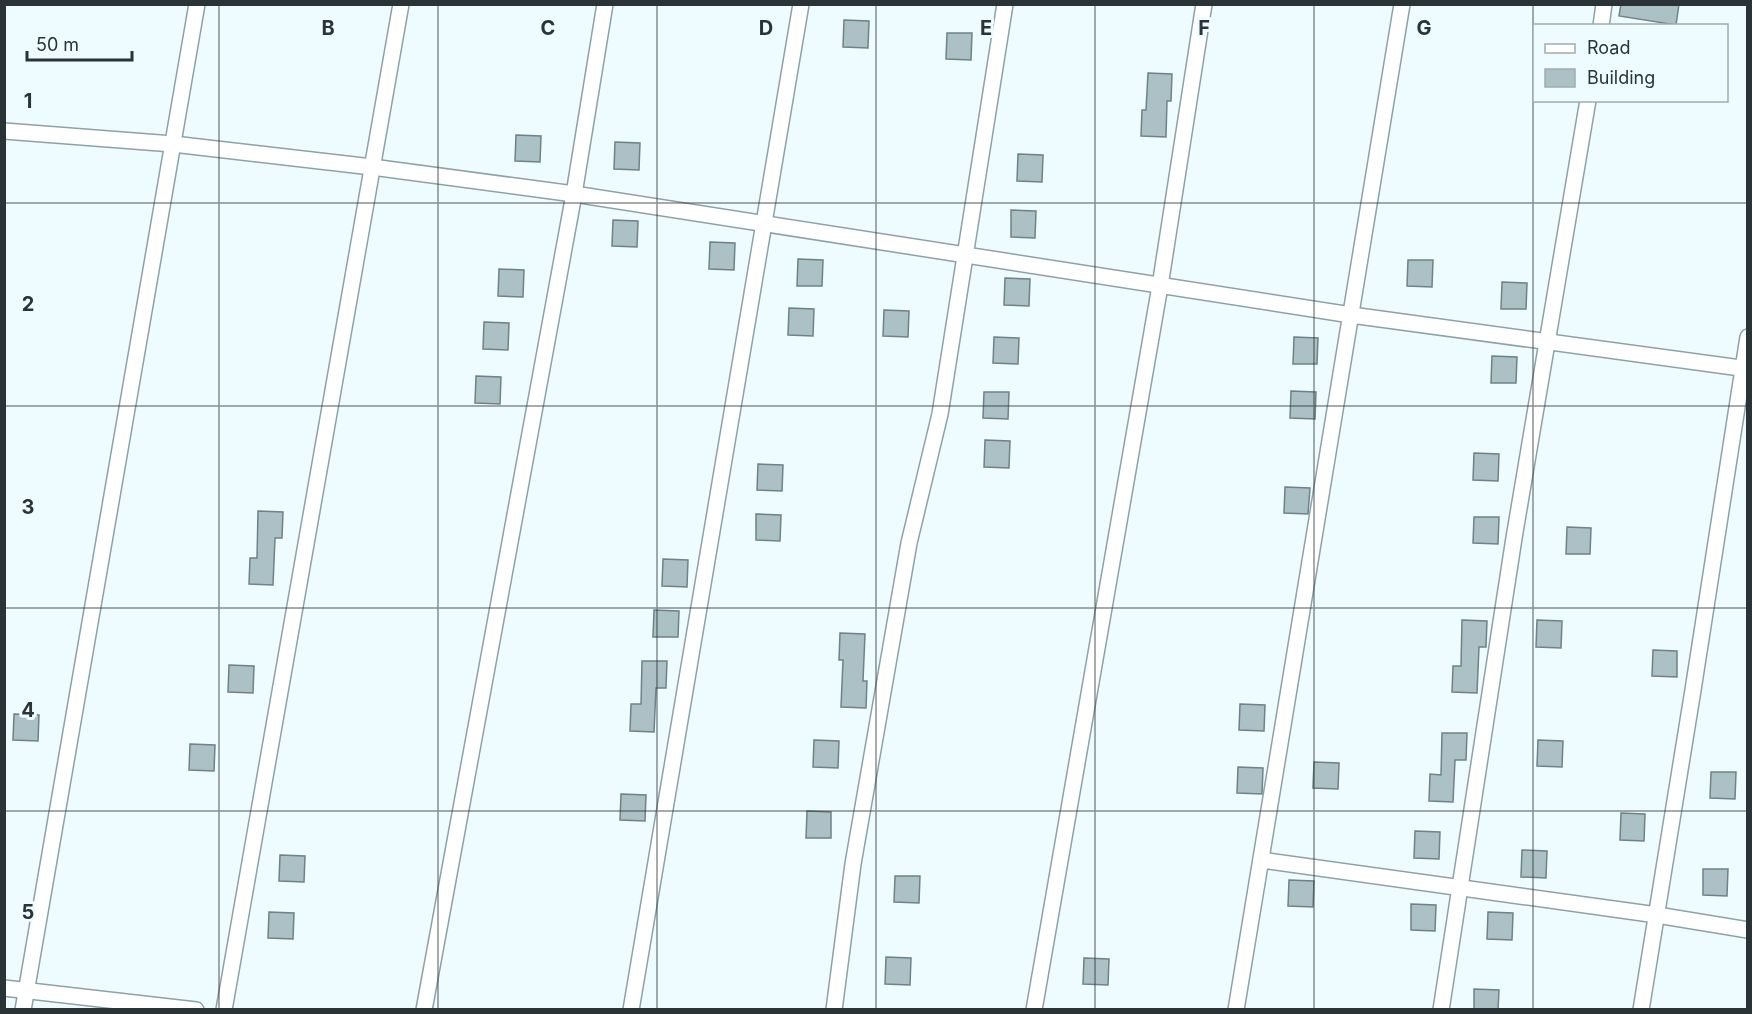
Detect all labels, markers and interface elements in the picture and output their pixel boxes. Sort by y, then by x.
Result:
text: B [321,16,335,40]
text: C [541,16,555,40]
text: D [759,16,773,40]
text: E [980,16,992,40]
text: F [1198,16,1210,40]
text: G [1416,16,1432,40]
scale bar [27,24,132,62]
legend [1533,24,1728,102]
text: 50 m [36,34,79,55]
text: Road [1587,37,1630,58]
text: Building [1587,67,1655,88]
text: 1 [24,89,32,113]
text: 2 [22,292,34,316]
text: 3 [22,495,34,519]
text: 4 [21,698,35,722]
text: 5 [22,900,34,924]

